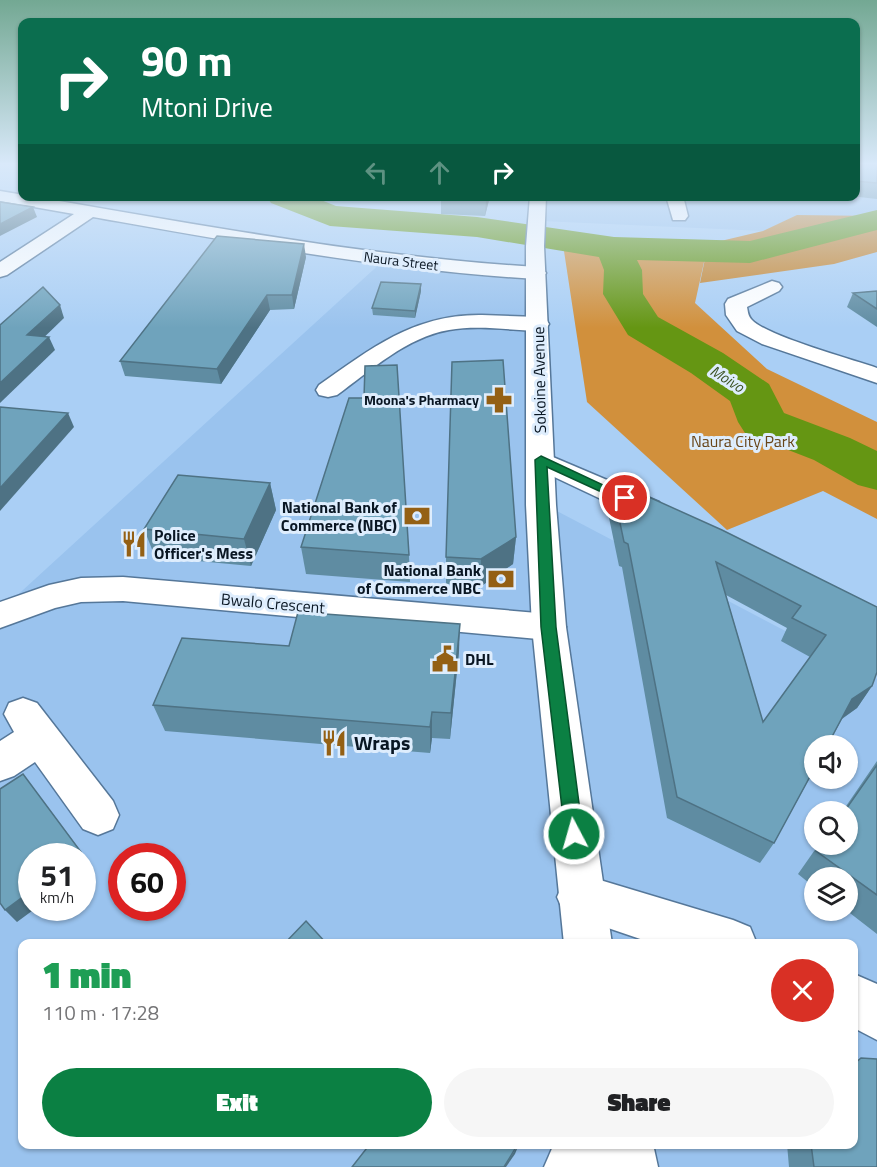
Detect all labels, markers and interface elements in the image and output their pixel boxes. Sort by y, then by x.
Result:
text: 90 m [141,28,233,92]
icon: right [42,42,120,120]
text: Mtoni Drive [141,86,273,127]
icon: left [360,156,393,189]
icon: ahead [423,156,456,189]
icon: right [486,156,519,189]
street label: Naura Street [363,246,440,276]
street label: Sokoine Avenue [526,326,552,434]
water label: Moivo [706,359,749,398]
pharmacy icon: Moona's Pharmacy [484,385,514,415]
place label: Moona's Pharmacy [364,389,479,410]
park label: Naura City Park [691,429,795,453]
pin [599,472,650,523]
icon: arrive [608,481,641,514]
place label: National Bank of Commerce (NBC) [281,495,397,537]
bank icon: National Bank of Commerce (NBC) [402,501,432,531]
place label: Police Officer's Mess [154,523,253,565]
restaurant icon: Police Officer's Mess [119,529,149,559]
place label: National Bank of Commerce NBC [357,558,482,600]
bank icon: National Bank of Commerce NBC [486,564,516,594]
street label: Bwalo Crescent [220,587,326,620]
public building icon: DHL [430,644,460,674]
place label: DHL [465,647,494,671]
place label: Wraps [354,727,410,758]
restaurant icon: Wraps [319,728,349,758]
map controls [804,735,858,921]
button: sound [804,735,858,789]
button: search [804,801,858,855]
position arrow [542,802,606,866]
speed limit sign: 60 [108,843,186,921]
text: 51 [40,852,74,898]
button: layers [804,867,858,921]
text: km/h [40,886,74,909]
text: 1 min [42,947,131,1002]
button: close [771,959,834,1022]
text: 110 m · 17:28 [42,997,159,1028]
button: Exit [42,1068,432,1137]
button: Share [444,1068,834,1137]

